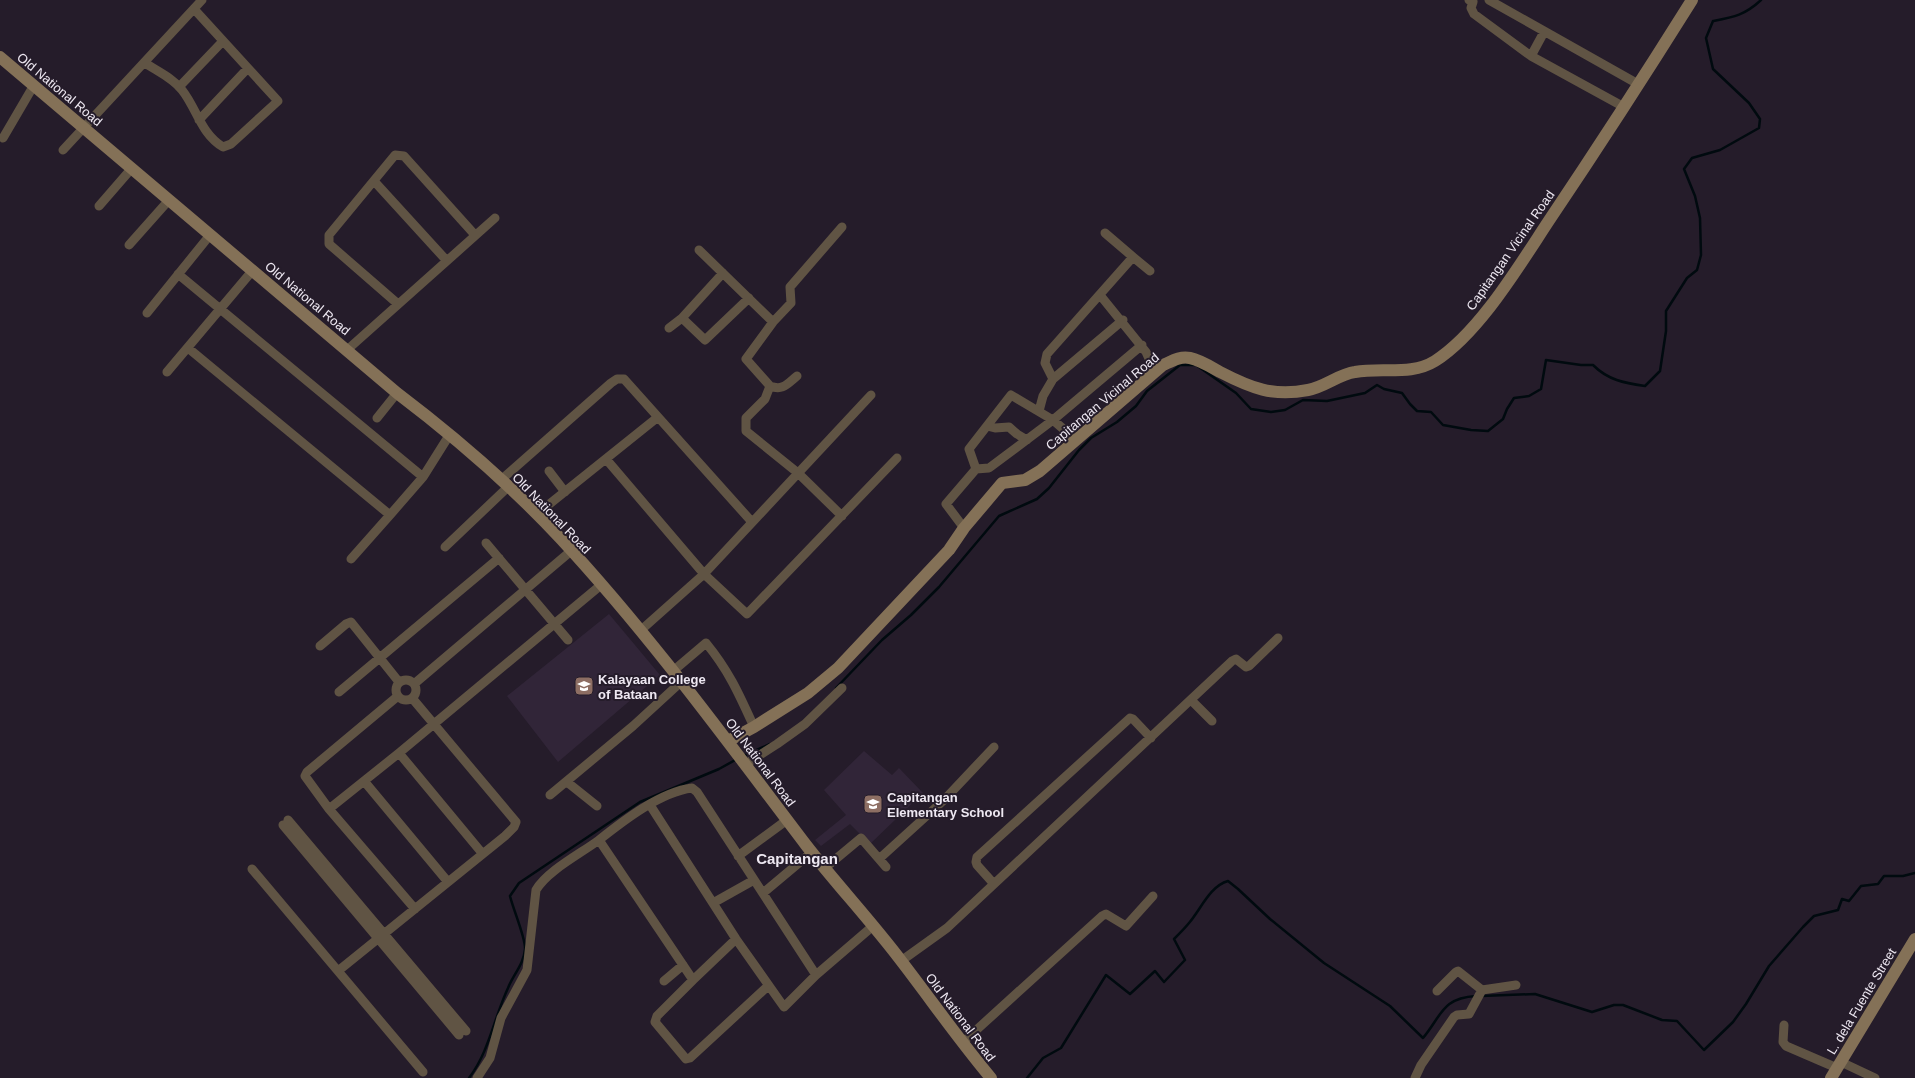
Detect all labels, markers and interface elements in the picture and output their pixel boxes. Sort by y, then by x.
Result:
street label: Old National Road [14,49,105,129]
street label: Capitangan Vicinal Road [1463,187,1558,313]
street label: Old National Road [262,258,353,338]
street label: Capitangan Vicinal Road [1043,350,1162,453]
street label: Old National Road [509,470,594,557]
place label: Kalayaan College of Bataan [598,672,706,702]
school or university icon: Kalayaan College of Bataan [573,675,595,697]
street label: Old National Road [723,715,799,809]
place label: Capitangan Elementary School [887,790,1004,820]
school or university icon: Capitangan Elementary School [862,793,884,815]
district label: Capitangan [756,850,838,867]
street label: L. dela Fuente Street [1824,945,1899,1057]
street label: Old National Road [923,970,999,1064]

